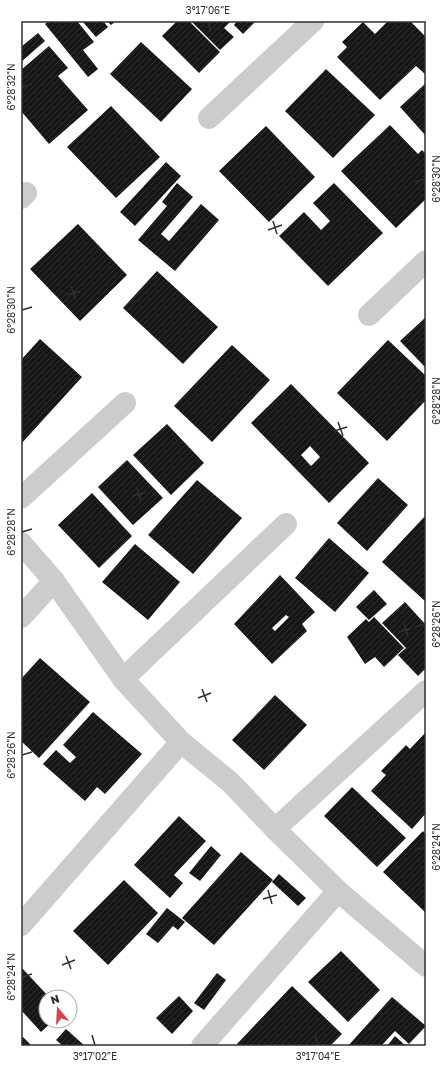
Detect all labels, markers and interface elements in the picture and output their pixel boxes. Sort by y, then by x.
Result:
text: 3°17'06"E [186,4,230,16]
text: 6°28'32"N [5,63,17,111]
text: 6°28'30"N [430,155,442,203]
text: 6°28'30"N [5,286,17,334]
text: 6°28'28"N [430,377,442,425]
text: 6°28'28"N [5,508,17,556]
text: 6°28'26"N [430,600,442,648]
text: 6°28'26"N [5,731,17,779]
text: 6°28'24"N [430,823,442,871]
text: 6°28'24"N [5,953,17,1001]
north arrow [38,989,78,1029]
text: N [49,992,61,1006]
text: 3°17'02"E [73,1050,117,1062]
text: 3°17'04"E [296,1050,340,1062]

